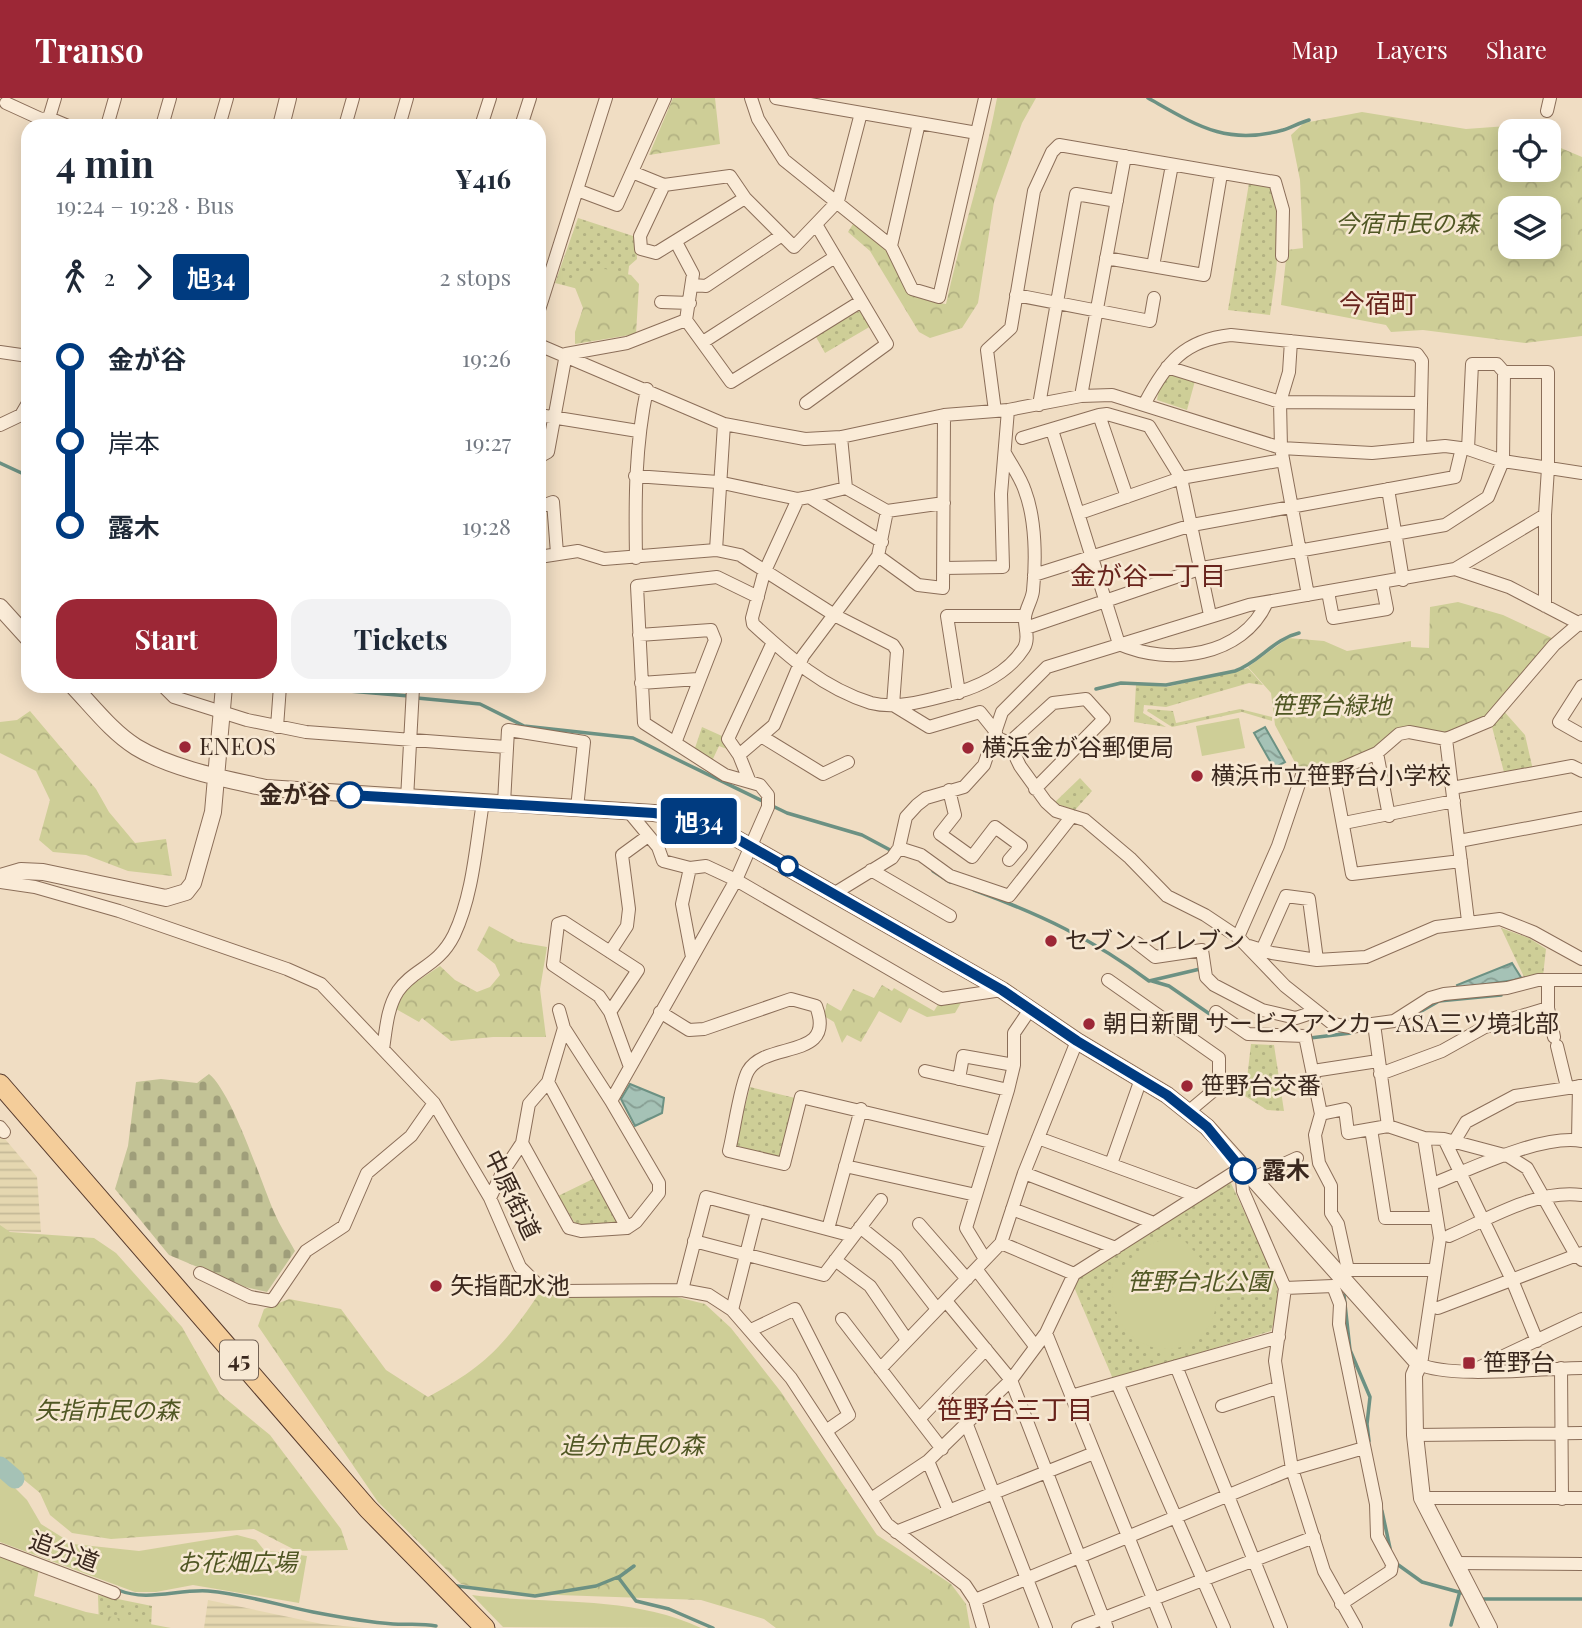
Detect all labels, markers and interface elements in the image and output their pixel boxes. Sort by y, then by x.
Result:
text: Transo [35,27,144,71]
text: Map [1292,33,1338,65]
text: Layers [1376,33,1448,65]
text: Share [1486,33,1547,65]
map controls [1498,119,1561,259]
button: locate [1498,119,1561,182]
text: 4 min [56,137,154,188]
text: ¥416 [455,161,511,196]
text: 19:24 – 19:28 · Bus [56,189,234,220]
button: layers [1498,196,1561,259]
park label: 今宿市民の森 [1335,206,1481,238]
icon: walk [56,258,94,296]
icon: forward [125,258,163,296]
text: 2 [104,261,115,292]
text: 旭34 [187,261,235,293]
text: 2 stops [440,261,511,292]
district label: 今宿町 [1339,285,1417,320]
text: 金が谷 [108,341,186,376]
text: 19:26 [462,342,511,373]
text: 岸本 [108,425,160,460]
text: 19:27 [464,426,511,457]
text: 露木 [108,509,160,544]
text: 19:28 [462,510,511,541]
district label: 金が谷一丁目 [1070,557,1226,592]
button: Start [56,599,277,679]
button: Tickets [291,599,511,679]
park label: 笹野台緑地 [1271,688,1394,720]
place label: ENEOS [199,729,276,761]
place label: 横浜金が谷郵便局 [982,730,1174,762]
marker: ENEOS [177,739,193,755]
marker: 横浜金が谷郵便局 [960,740,976,756]
place label: 横浜市立笹野台小学校 [1211,758,1451,790]
marker: 横浜市立笹野台小学校 [1189,768,1205,784]
place label: 金が谷 [259,777,331,809]
marker: 金が谷 [337,782,363,808]
line badge: 旭34 [659,798,739,844]
text: 旭34 [675,805,723,837]
unlabelled marker [778,856,798,876]
place label: セブン-イレブン [1065,923,1245,955]
marker: セブン-イレブン [1043,933,1059,949]
place label: 朝日新聞 サービスアンカーASA三ツ境北部 [1103,1006,1559,1038]
marker: 朝日新聞 サービスアンカーASA三ツ境北部 [1081,1016,1097,1032]
place label: 笹野台交番 [1201,1068,1321,1100]
marker: 笹野台交番 [1179,1078,1195,1094]
street label: 中原街道 [478,1144,549,1244]
place label: 露木 [1262,1153,1310,1185]
marker: 露木 [1230,1158,1256,1184]
park label: 笹野台北公園 [1127,1264,1274,1296]
place label: 矢指配水池 [450,1268,570,1300]
marker: 矢指配水池 [428,1278,444,1294]
road number: 45 [220,1340,258,1380]
place label: 笹野台 [1483,1345,1555,1377]
marker: 笹野台 [1461,1355,1477,1371]
district label: 笹野台三丁目 [937,1391,1093,1426]
park label: 矢指市民の森 [35,1393,181,1425]
park label: 追分市民の森 [560,1428,706,1460]
street label: 追分道 [25,1523,104,1577]
park label: お花畑広場 [177,1545,300,1577]

